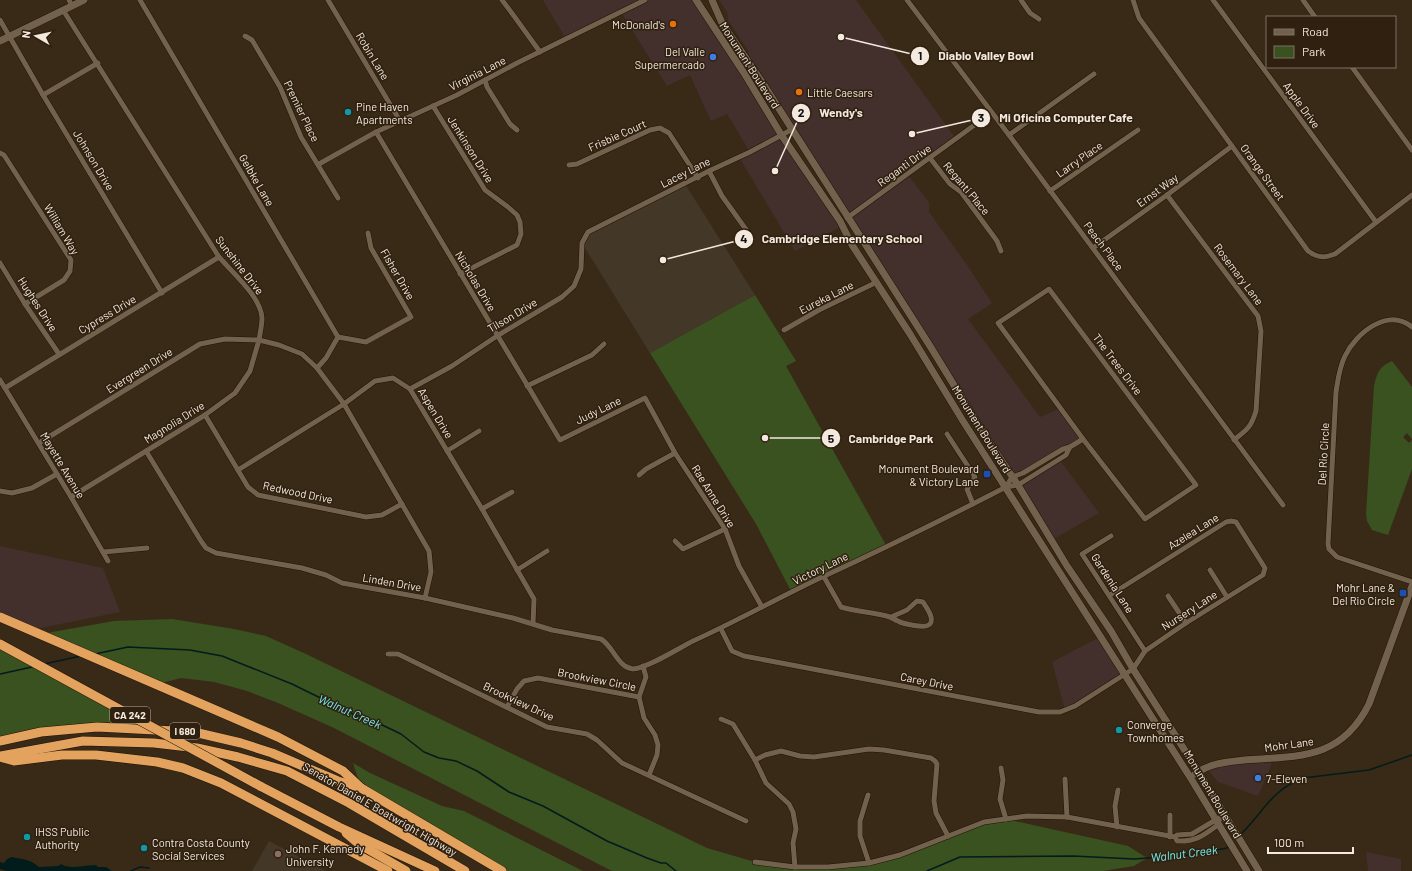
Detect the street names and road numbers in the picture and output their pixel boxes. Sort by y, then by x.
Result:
street label: Monument Boulevard [717,19,783,111]
street label: Robin Lane [354,30,392,82]
street label: Virginia Lane [446,53,508,93]
street label: Premier Place [282,78,322,144]
street label: Apple Drive [1281,79,1323,131]
street label: Jenkinson Drive [445,113,497,185]
street label: Frisbie Court [586,116,648,154]
street label: Johnson Drive [71,127,117,193]
street label: Larry Place [1053,138,1105,180]
street label: Reganti Drive [874,141,934,189]
street label: Orange Street [1238,141,1288,203]
street label: Gelbke Lane [237,152,277,209]
street label: Lacey Lane [658,154,712,190]
street label: Reganti Place [941,159,993,217]
street label: Ernst Way [1134,171,1180,209]
street label: William Way [42,201,82,257]
street label: Peach Place [1081,219,1127,273]
street label: Sunshine Drive [213,233,267,297]
street label: Rosemary Lane [1212,241,1266,307]
street label: Fisher Drive [378,246,418,302]
street label: Nicholas Drive [453,249,499,314]
street label: Hughes Drive [16,274,61,334]
street label: Eureka Lane [797,278,855,316]
street label: Cypress Drive [76,292,138,336]
street label: Tilson Drive [485,295,539,335]
street label: The Trees Drive [1091,331,1145,397]
street label: Evergreen Drive [103,344,175,396]
street label: Monument Boulevard [950,383,1014,475]
street label: Aspen Drive [416,385,456,441]
street label: Judy Lane [573,393,623,427]
street label: Magnolia Drive [141,398,207,446]
street label: Del Rio Circle [1315,422,1331,486]
street label: Mayette Avenue [38,430,88,501]
street label: Rae Anne Drive [690,462,739,530]
street label: Redwood Drive [262,478,334,506]
street label: Azelea Lane [1165,510,1221,552]
street label: Victory Lane [790,549,850,587]
street label: Gardenia Lane [1089,551,1137,615]
street label: Linden Drive [362,570,423,594]
street label: Nursery Lane [1159,587,1219,633]
street label: Brookview Circle [557,665,638,693]
street label: Carey Drive [899,669,955,693]
street label: Brookview Drive [481,679,557,723]
road number: CA 242 [110,707,150,723]
road number: I 680 [170,723,200,739]
street label: Mohr Lane [1264,734,1315,754]
street label: Monument Boulevard [1182,748,1244,840]
street label: Senator Daniel E Boatwright Highway [301,759,459,859]

